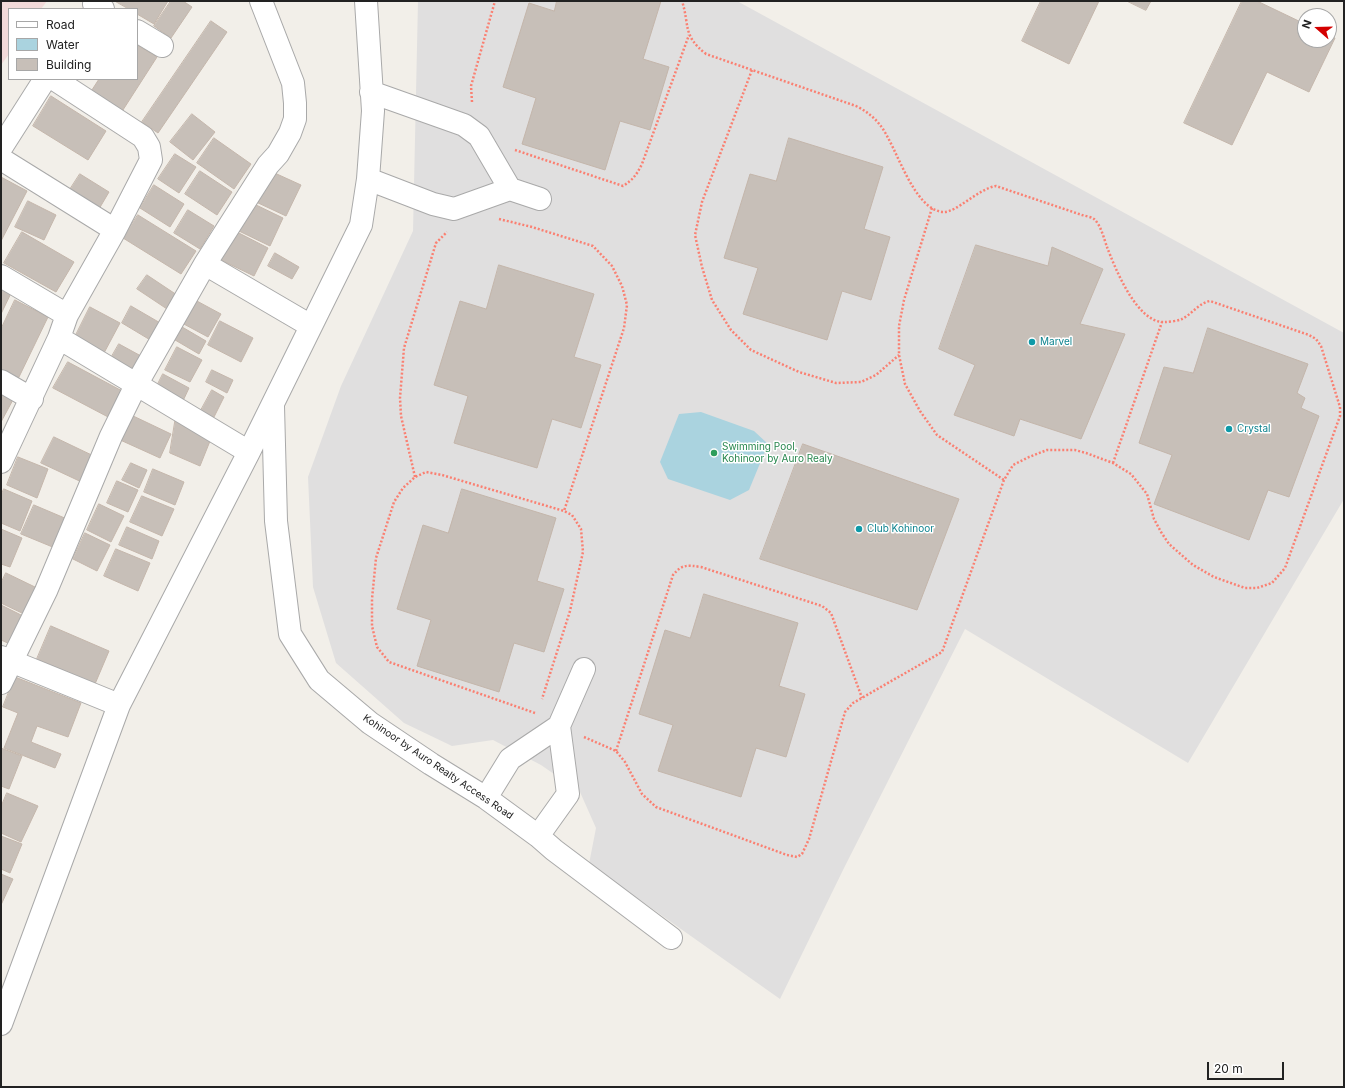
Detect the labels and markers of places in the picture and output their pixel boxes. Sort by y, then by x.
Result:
place label: Marvel [1040,336,1072,348]
marker: Marvel [1027,337,1037,347]
place label: Crystal [1237,423,1270,435]
marker: Crystal [1224,424,1234,434]
place label: Swimming Pool, Kohinoor by Auro Realy [722,441,833,464]
marker: Swimming Pool, Kohinoor by Auro Realy [709,448,719,458]
place label: Club Kohinoor [867,523,934,535]
marker: Club Kohinoor [854,524,864,534]

